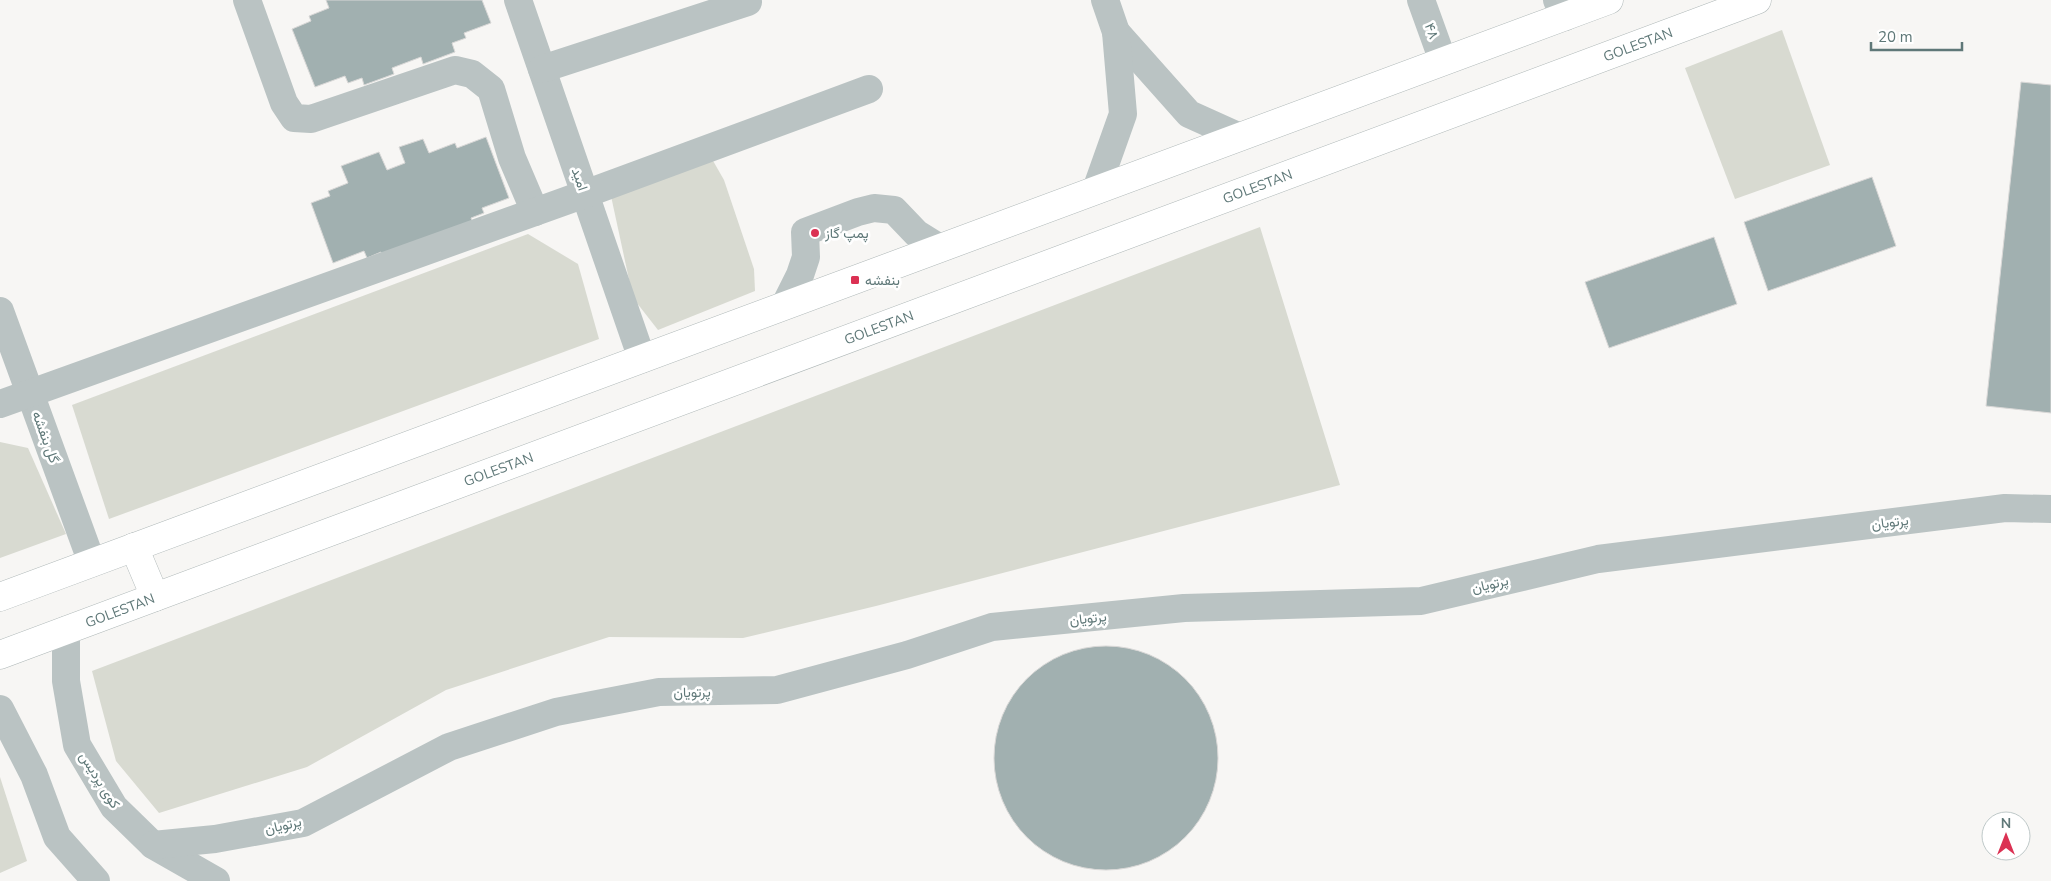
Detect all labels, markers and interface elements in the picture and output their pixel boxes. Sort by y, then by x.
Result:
street label: ۴۸ [1420,20,1443,42]
scale bar [1871,20,1962,52]
street label: GOLESTAN [1601,23,1676,67]
text: 20 m [1878,27,1913,47]
street label: امید [567,165,592,193]
street label: GOLESTAN [1220,165,1295,208]
place label: پمپ گاز [824,224,869,243]
marker: پمپ گاز [809,227,821,239]
place label: بنفشه [865,271,900,290]
marker: بنفشه [849,274,861,286]
street label: GOLESTAN [842,306,917,349]
street label: گل بنفشه [27,409,64,466]
street label: GOLESTAN [461,448,536,491]
street label: پرتویان [1870,511,1910,534]
street label: پرتویان [1470,571,1511,598]
street label: GOLESTAN [83,589,158,632]
street label: پرتویان [1069,607,1108,630]
street label: پرتویان [673,683,711,702]
street label: کوی پردیس [75,748,124,812]
north arrow [1981,811,2031,861]
street label: پرتویان [263,812,304,839]
text: N [2001,814,2011,833]

